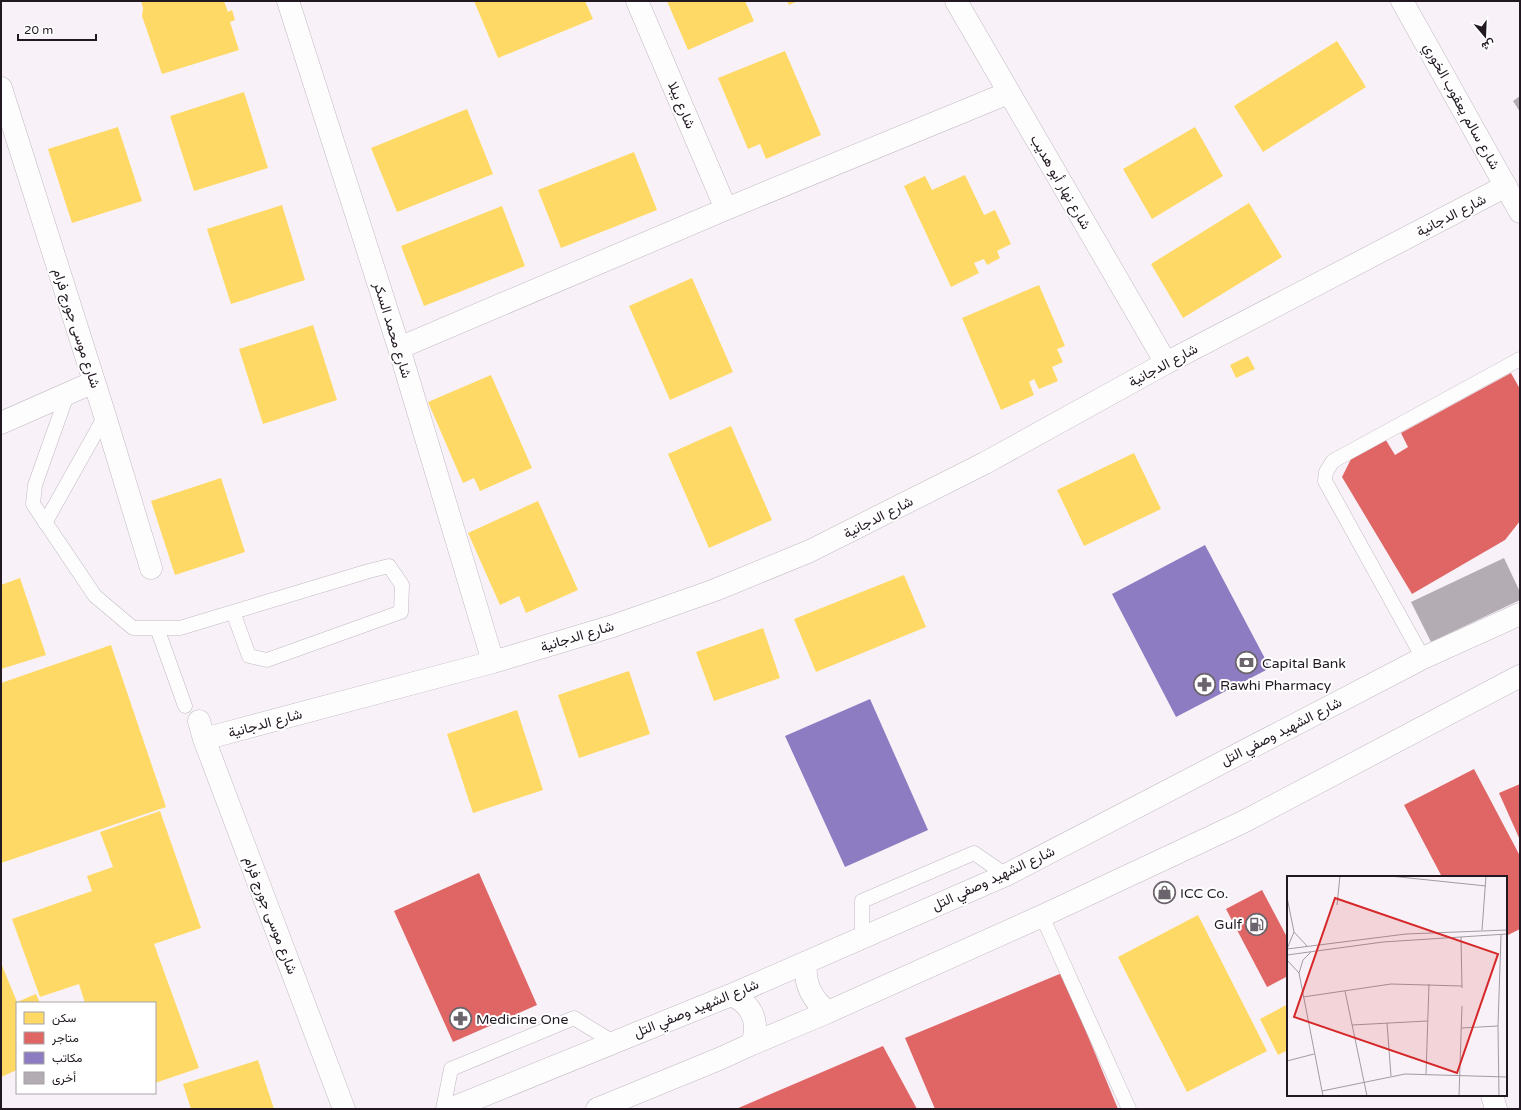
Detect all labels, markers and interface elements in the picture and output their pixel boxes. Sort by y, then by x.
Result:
scale bar [18,16,96,42]
north arrow [1465,16,1505,56]
text: 20 m [24,23,53,37]
street label: شارع سالم يعقوب الخوري [1420,40,1504,172]
street label: شارع يبلا [662,79,699,132]
street label: شارع نهار أبو هديب [1025,132,1095,234]
street label: شارع الدجانية [1414,191,1490,242]
street label: شارع موسى جورج فرام [47,266,104,391]
street label: شارع محمد السكر [368,279,415,381]
street label: شارع الدجانية [1126,340,1202,393]
street label: شارع الدجانية [841,493,917,544]
street label: شارع الدجانية [538,617,617,658]
bank icon: Capital Bank [1233,650,1259,676]
place label: Capital Bank [1262,655,1346,672]
pharmacy icon: Rawhi Pharmacy [1192,672,1218,698]
place label: Rawhi Pharmacy [1220,677,1332,694]
street label: شارع الشهيد وصفي التل [1218,694,1346,772]
street label: شارع الدجانية [226,705,305,743]
street label: شارع الشهيد وصفي التل [929,843,1059,917]
street label: شارع موسى جورج فرام [238,854,301,977]
inset map [1287,876,1507,1096]
shop icon: ICC Co. [1151,880,1177,906]
place label: ICC Co. [1180,885,1228,902]
fuel station icon: Gulf [1244,911,1270,937]
place label: Gulf [1214,916,1243,933]
street label: شارع الشهيد وصفي التل [631,976,762,1044]
legend [16,1002,156,1094]
pharmacy icon: Medicine One [448,1006,474,1032]
text: سكن [52,1011,76,1026]
place label: Medicine One [476,1011,568,1028]
text: متاجر [51,1031,79,1046]
text: مكاتب [52,1051,83,1065]
text: أخرى [52,1071,76,1086]

